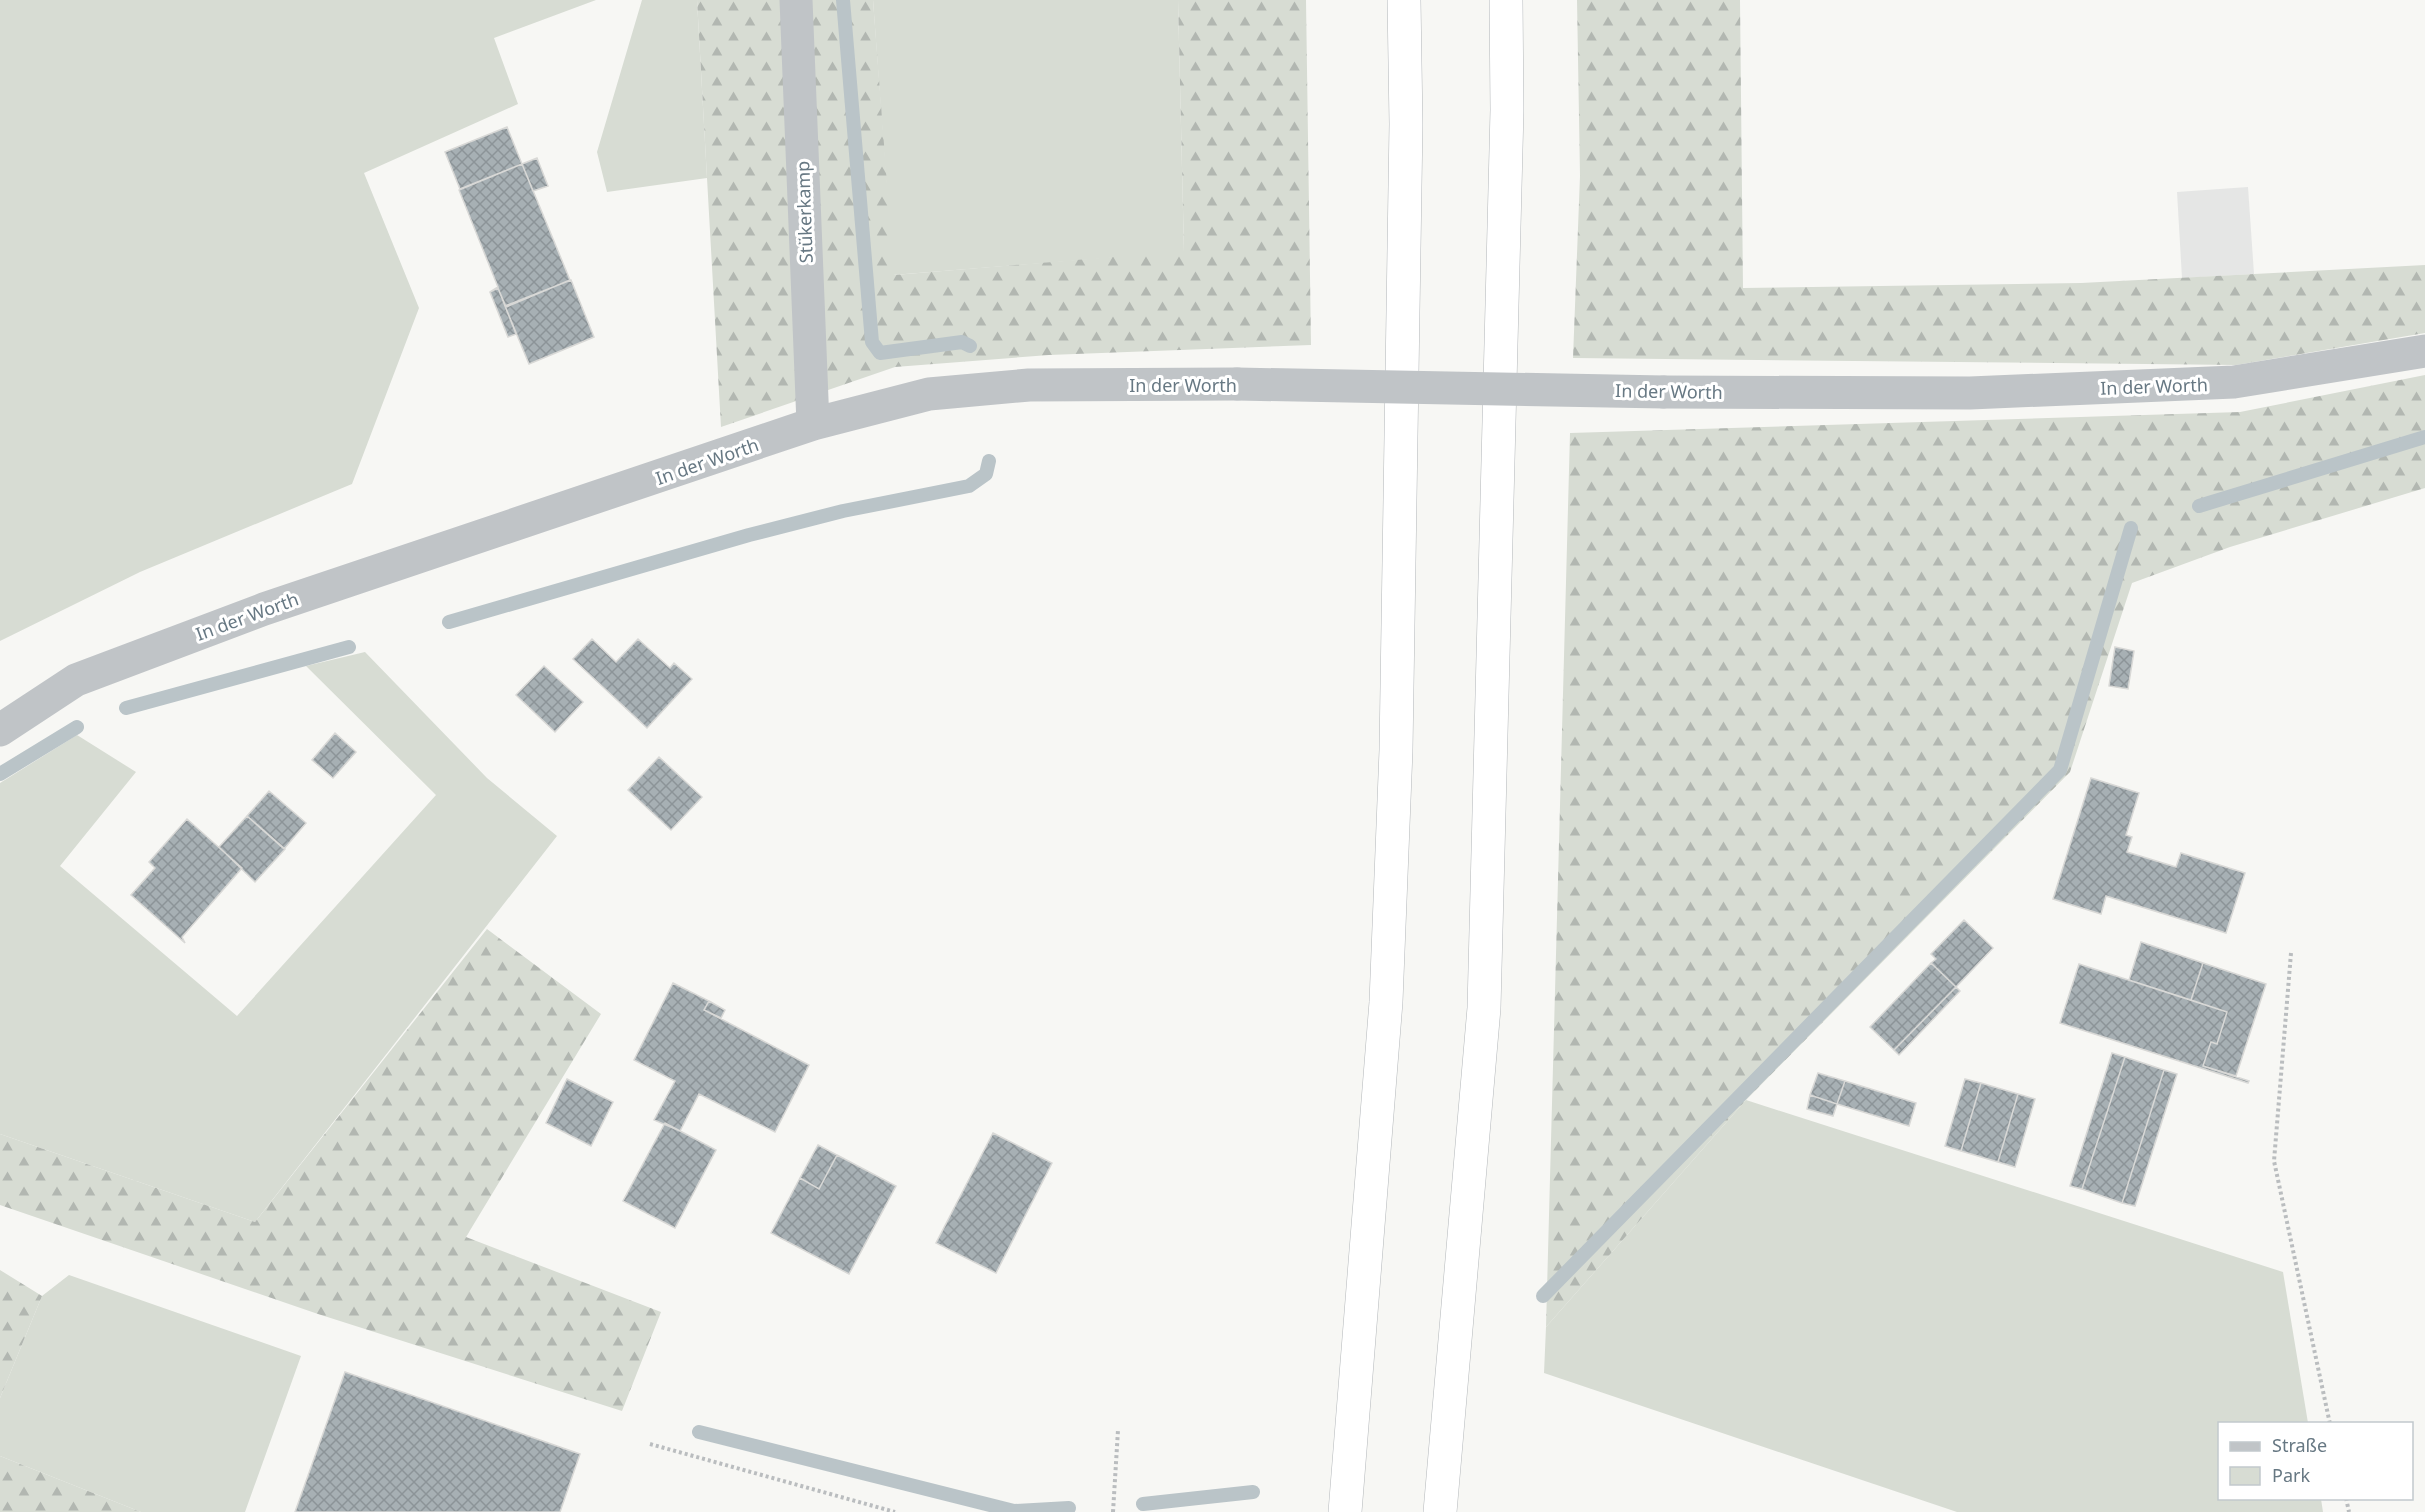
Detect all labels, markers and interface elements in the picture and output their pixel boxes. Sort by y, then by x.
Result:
street label: Stükerkamp [790,160,818,264]
street label: In der Worth [2100,372,2208,400]
street label: In der Worth [1129,373,1237,397]
street label: In der Worth [1615,378,1723,404]
street label: In der Worth [652,432,762,490]
street label: In der Worth [192,586,302,646]
legend [2218,1422,2413,1500]
text: Straße [2272,1433,2327,1457]
text: Park [2272,1463,2310,1487]

